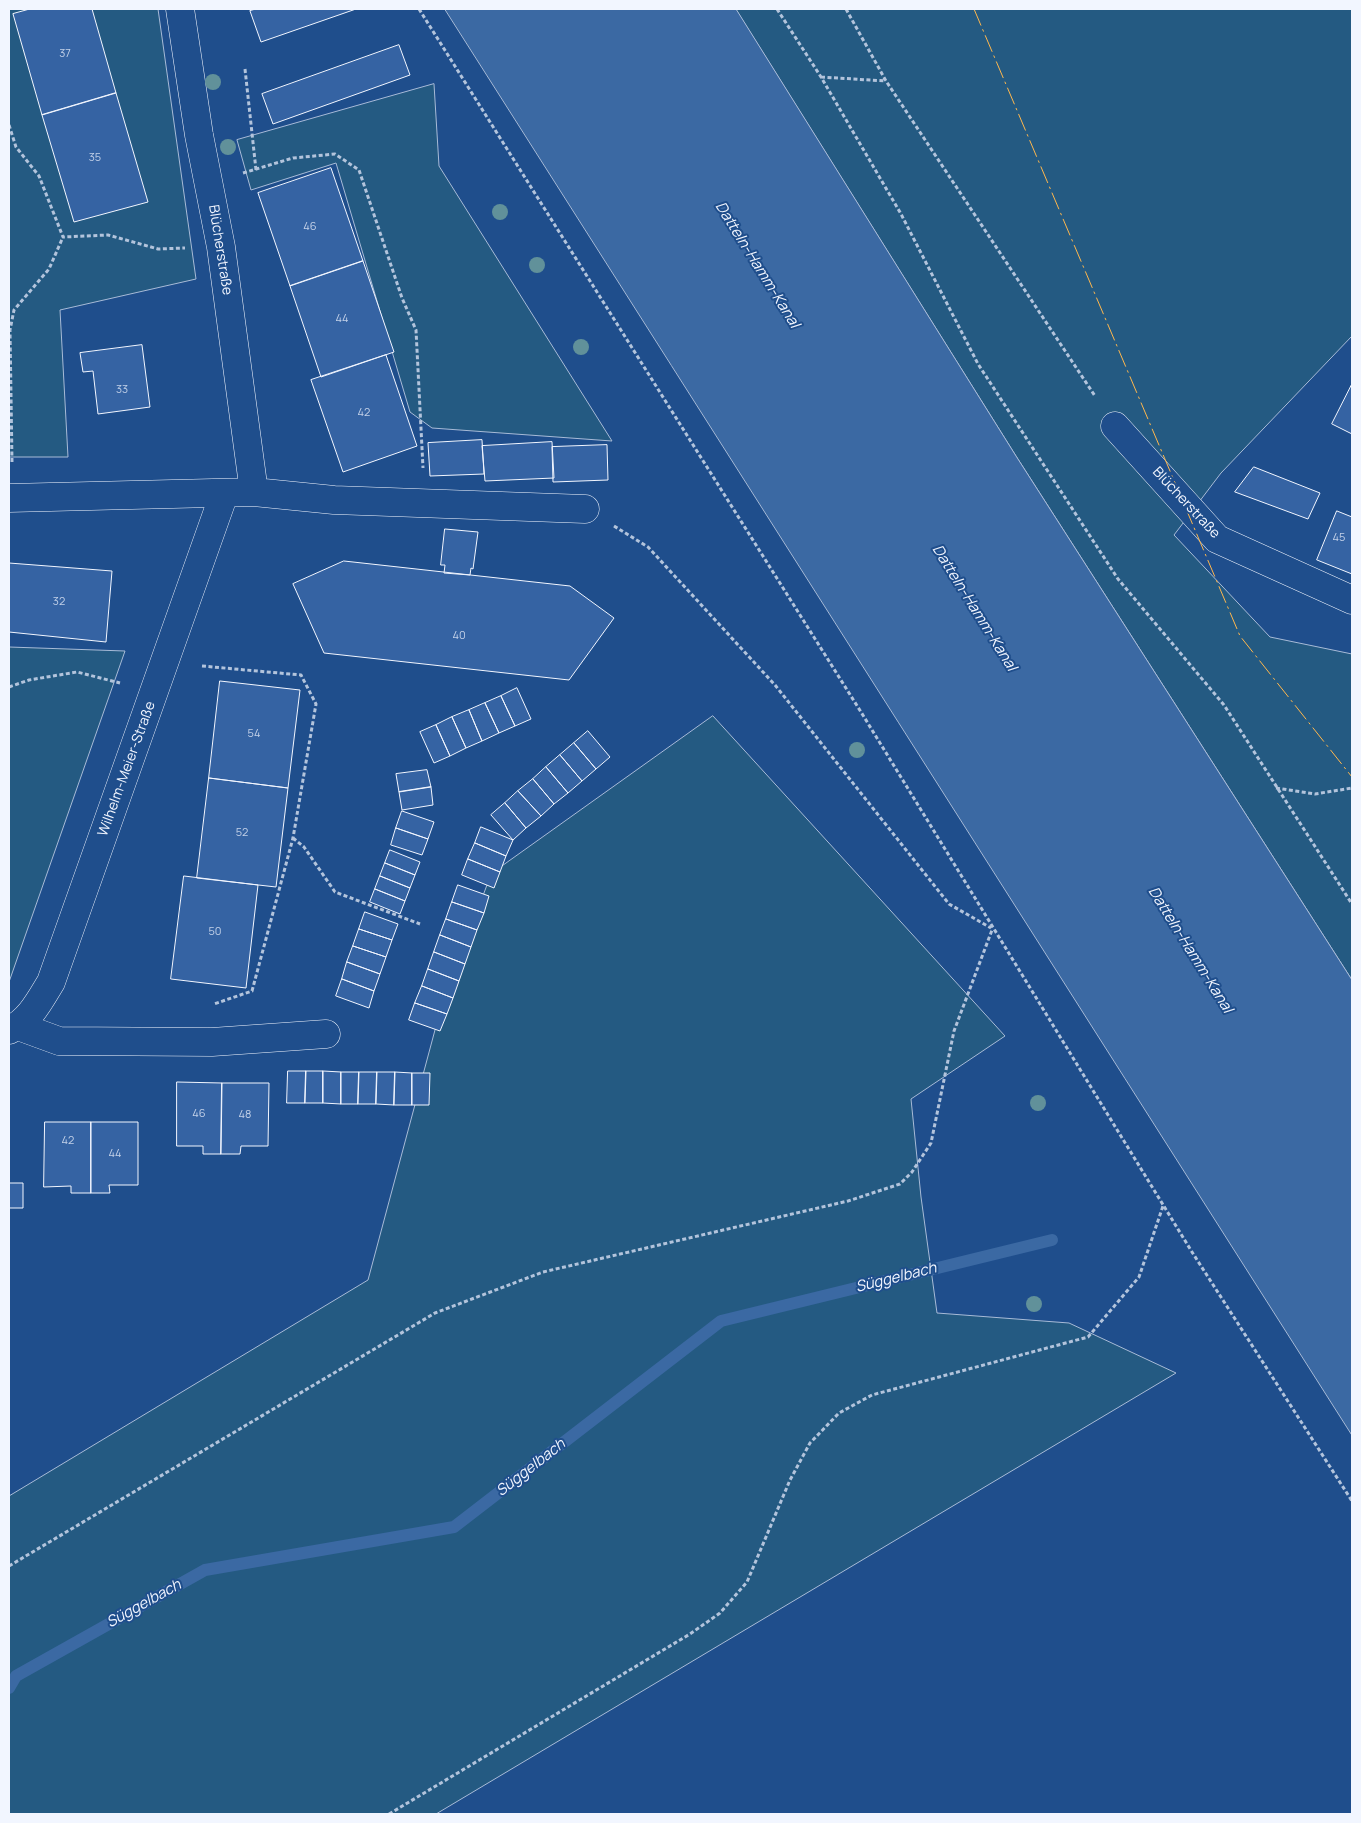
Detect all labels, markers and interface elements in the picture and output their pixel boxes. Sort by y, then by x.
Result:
house number: 37 [59,47,71,61]
house number: 35 [89,151,101,165]
water label: Datteln-Hamm-Kanal [711,199,803,331]
street label: Blücherstraße [205,204,235,296]
house number: 46 [303,220,317,234]
house number: 44 [335,312,349,326]
house number: 33 [116,383,128,397]
house number: 42 [358,406,370,420]
street label: Blücherstraße [1149,464,1223,542]
house number: 45 [1333,531,1345,545]
water label: Datteln-Hamm-Kanal [928,542,1020,674]
house number: 32 [53,595,65,609]
house number: 40 [452,629,466,643]
street label: Wilhelm-Meier-Straße [95,699,159,839]
house number: 54 [248,727,260,741]
house number: 52 [236,826,248,840]
water label: Datteln-Hamm-Kanal [1144,884,1236,1016]
house number: 50 [208,925,222,939]
house number: 46 [192,1107,206,1121]
house number: 48 [239,1108,251,1122]
house number: 42 [62,1134,74,1148]
house number: 44 [108,1147,122,1161]
water label: Süggelbach [854,1259,938,1297]
water label: Süggelbach [493,1435,569,1501]
water label: Süggelbach [104,1576,184,1632]

